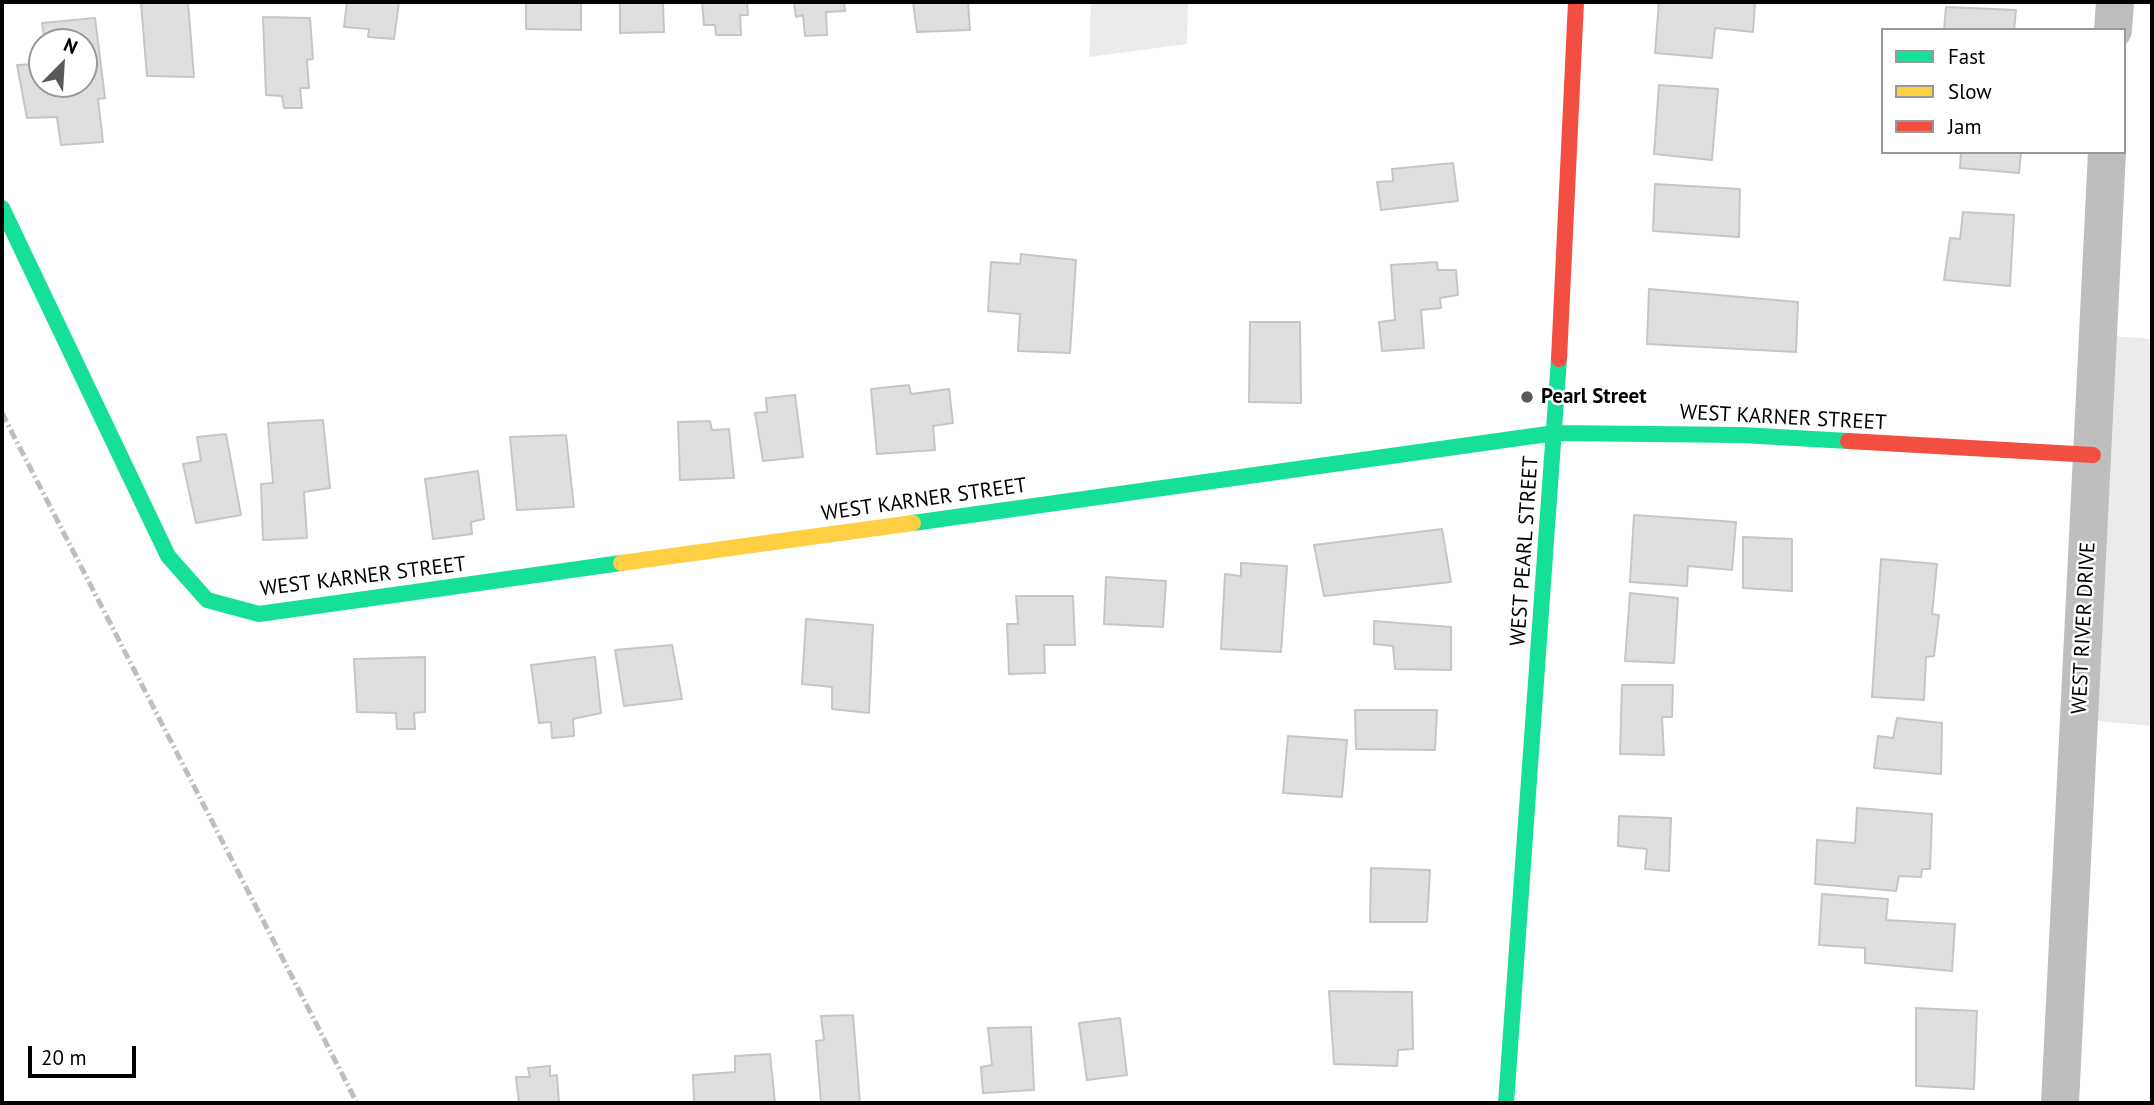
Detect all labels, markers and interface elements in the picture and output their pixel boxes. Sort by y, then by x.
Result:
north arrow [28,28,98,98]
legend [1881,28,2126,154]
text: N [60,32,81,59]
text: Fast [1948,43,1985,70]
text: Slow [1948,78,1992,105]
text: Jam [1948,113,1982,140]
place label: Pearl Street [1541,384,1647,410]
marker: Pearl Street [1519,389,1535,405]
street label: WEST KARNER STREET [1679,400,1887,436]
street label: WEST PEARL STREET [1506,455,1544,647]
street label: WEST KARNER STREET [820,473,1028,527]
street label: WEST RIVER DRIVE [2067,541,2101,715]
street label: WEST KARNER STREET [259,552,467,602]
scale bar [32,1032,140,1076]
text: 20 m [41,1044,87,1071]

